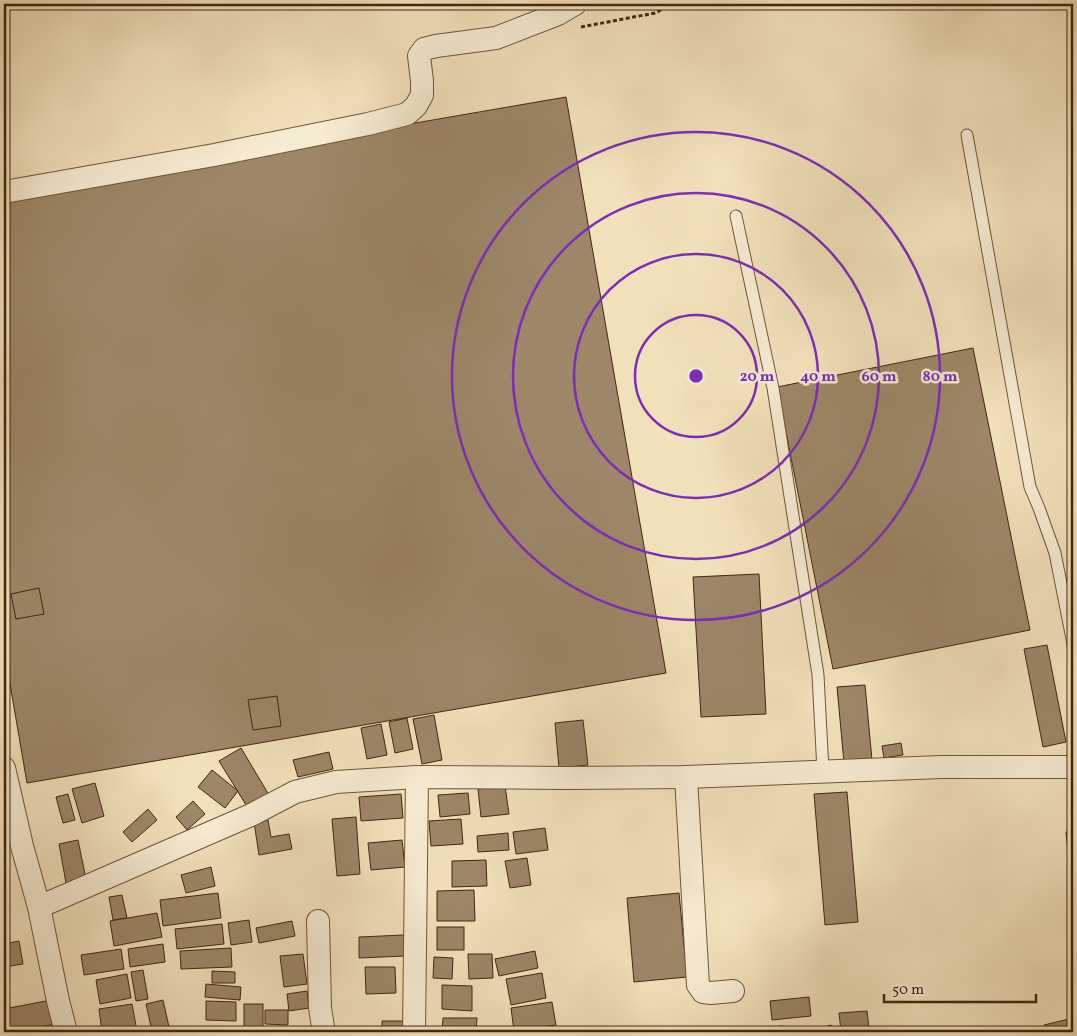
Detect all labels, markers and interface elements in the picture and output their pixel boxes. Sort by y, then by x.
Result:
centre of rings [687,367,705,385]
text: 20 m [740,367,775,388]
text: 40 m [800,367,836,388]
text: 60 m [862,367,897,388]
text: 80 m [923,367,958,388]
scale bar [884,971,1037,1003]
text: 50 m [892,980,924,1001]

